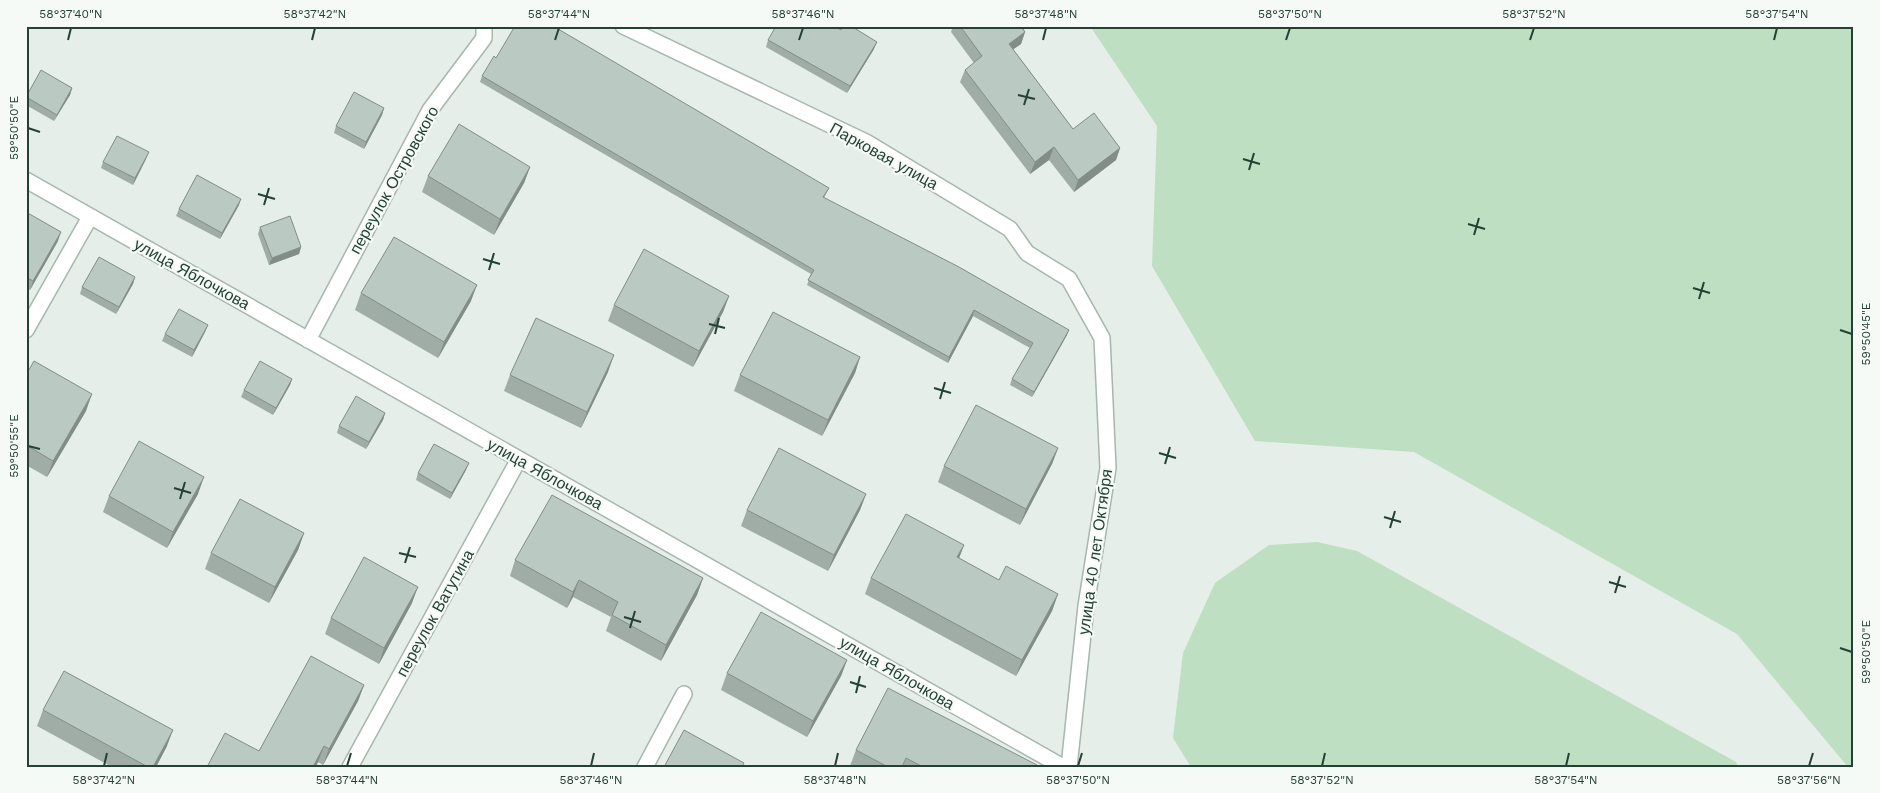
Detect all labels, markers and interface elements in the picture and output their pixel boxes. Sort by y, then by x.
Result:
text: 58°37'40"N [39,7,103,21]
text: 58°37'42"N [284,7,346,21]
text: 58°37'44"N [528,7,590,21]
text: 58°37'46"N [771,7,835,21]
text: 58°37'48"N [1014,7,1078,21]
text: 58°37'50"N [1258,7,1322,21]
text: 58°37'52"N [1502,7,1566,21]
text: 58°37'54"N [1745,7,1809,21]
text: 59°50'50"E [7,96,21,160]
street label: переулок Островского [345,103,443,257]
street label: Парковая улица [827,118,941,194]
street label: улица Яблочкова [131,234,253,314]
text: 59°50'45"E [1859,302,1873,365]
text: 59°50'55"E [7,414,21,478]
street label: улица Яблочкова [484,434,606,514]
street label: улица 40 лет Октября [1074,468,1116,636]
street label: переулок Ватутина [392,546,478,680]
text: 59°50'50"E [1859,620,1873,684]
street label: улица Яблочкова [836,632,958,714]
text: 58°37'42"N [73,773,135,787]
text: 58°37'44"N [316,773,378,787]
text: 58°37'46"N [559,773,623,787]
text: 58°37'48"N [803,773,867,787]
text: 58°37'50"N [1046,773,1110,787]
text: 58°37'52"N [1290,773,1354,787]
text: 58°37'54"N [1534,773,1598,787]
text: 58°37'56"N [1777,773,1841,787]

